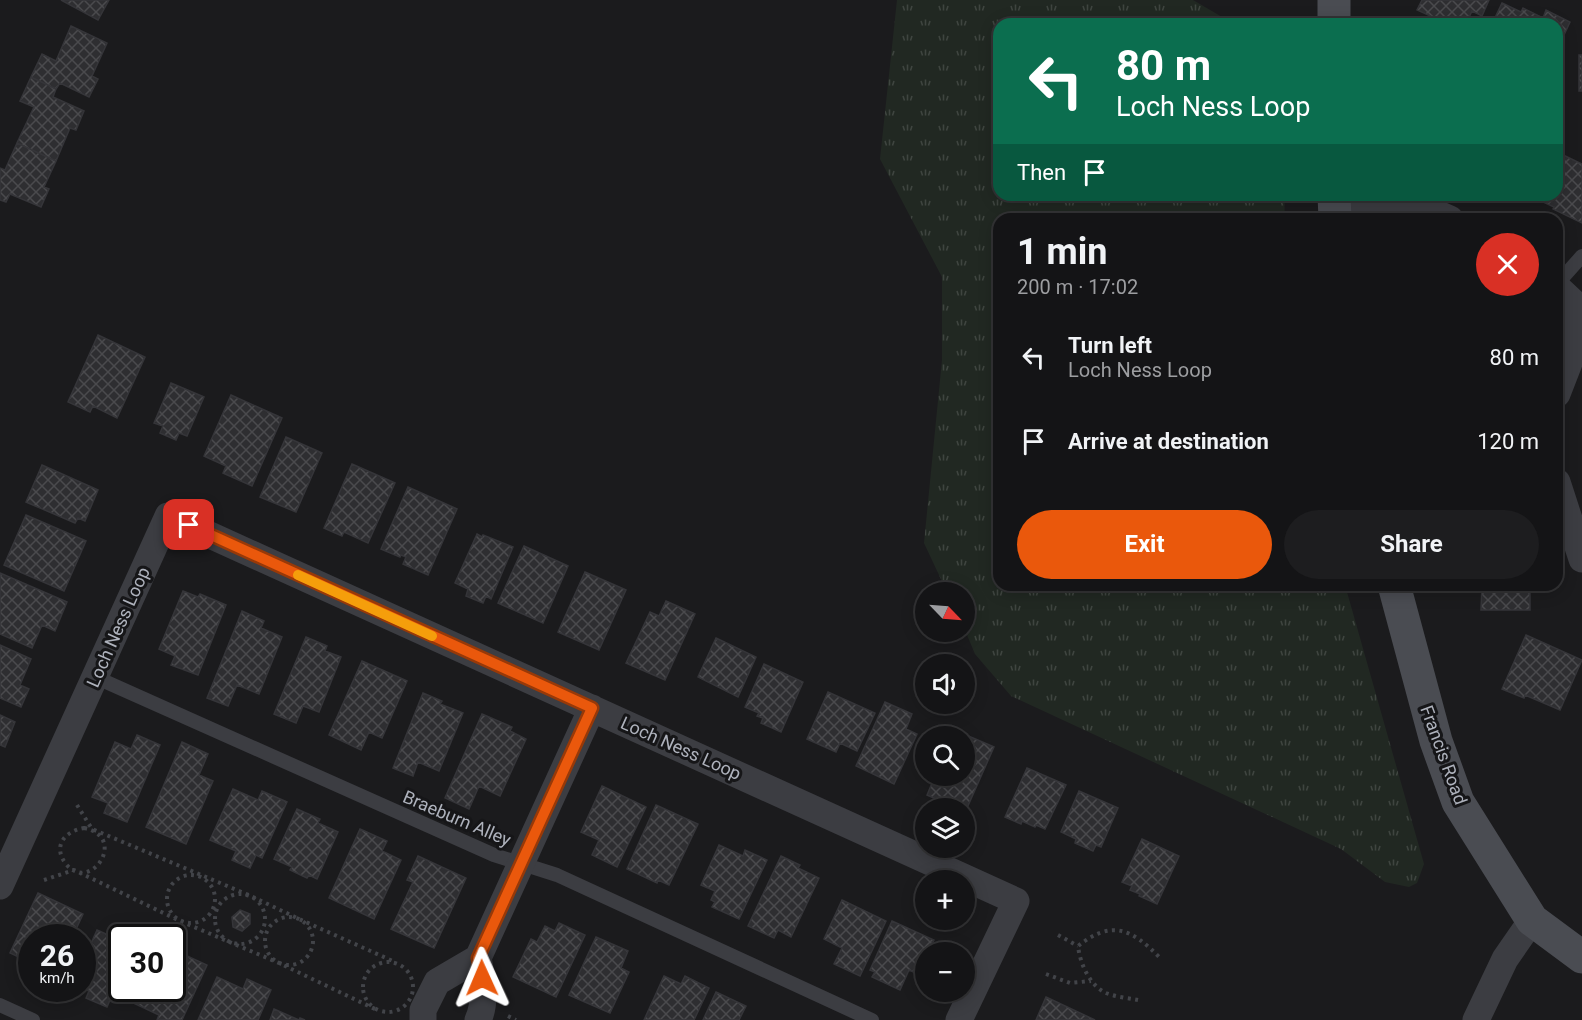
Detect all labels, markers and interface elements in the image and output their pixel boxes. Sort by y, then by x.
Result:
text: 80 m [1116,41,1211,90]
icon: left [1017,42,1095,120]
text: Loch Ness Loop [1116,91,1310,123]
icon: arrive [1078,156,1111,189]
text: Then [1017,160,1066,185]
text: 1 min [1017,231,1108,273]
button: close [1476,233,1539,296]
text: 200 m · 17:02 [1017,275,1138,299]
text: Turn left [1068,333,1152,358]
icon: left [1017,341,1050,374]
text: 80 m [1490,345,1539,370]
text: Loch Ness Loop [1068,358,1212,382]
icon: arrive [1017,425,1050,458]
text: Arrive at destination [1068,429,1269,454]
text: 120 m [1477,429,1539,454]
pin [163,499,214,550]
icon: arrive [172,508,205,541]
button: Exit [1017,510,1272,579]
button: Share [1284,510,1539,579]
street label: Loch Ness Loop [82,564,154,690]
north arrow [915,582,975,642]
map controls [915,582,975,1002]
button: sound [915,654,975,714]
street label: Francis Road [1416,703,1472,807]
street label: Loch Ness Loop [618,712,744,784]
button: search [915,726,975,786]
street label: Braeburn Alley [400,786,515,850]
button: layers [915,798,975,858]
button: + [915,870,975,930]
speed limit sign: 30 [108,924,186,1002]
text: 26 [40,938,74,973]
button: − [915,942,975,1002]
position arrow [450,946,514,1010]
text: km/h [39,969,75,987]

